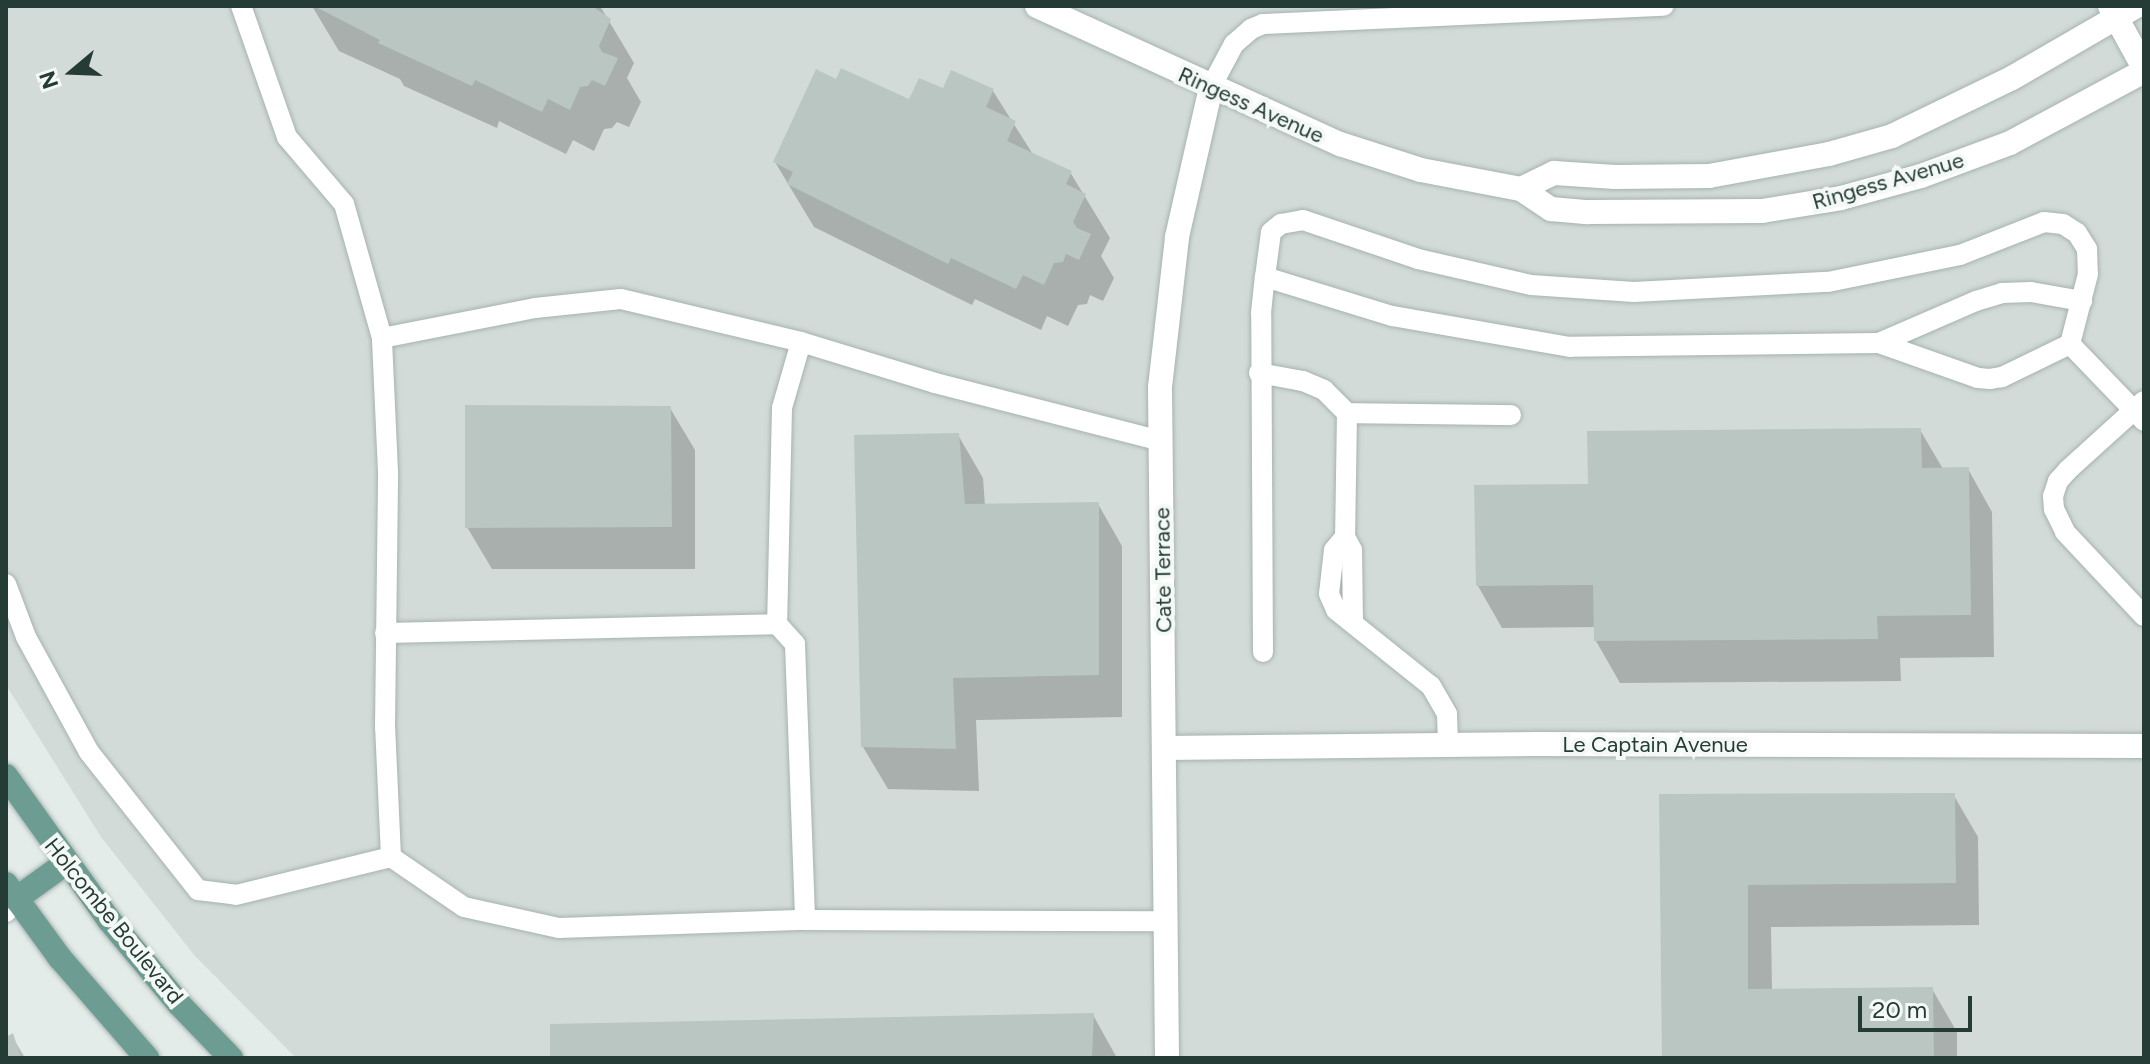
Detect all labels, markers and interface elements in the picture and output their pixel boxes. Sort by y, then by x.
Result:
north arrow [32,32,112,112]
street label: Ringess Avenue [1174,61,1328,149]
text: N [33,68,64,92]
street label: Ringess Avenue [1809,147,1967,215]
street label: Cate Terrace [1149,507,1177,633]
street label: Le Captain Avenue [1562,732,1748,758]
street label: Holcombe Boulevard [39,833,189,1009]
scale bar [1862,980,1976,1030]
text: 20 m [1872,995,1927,1024]

